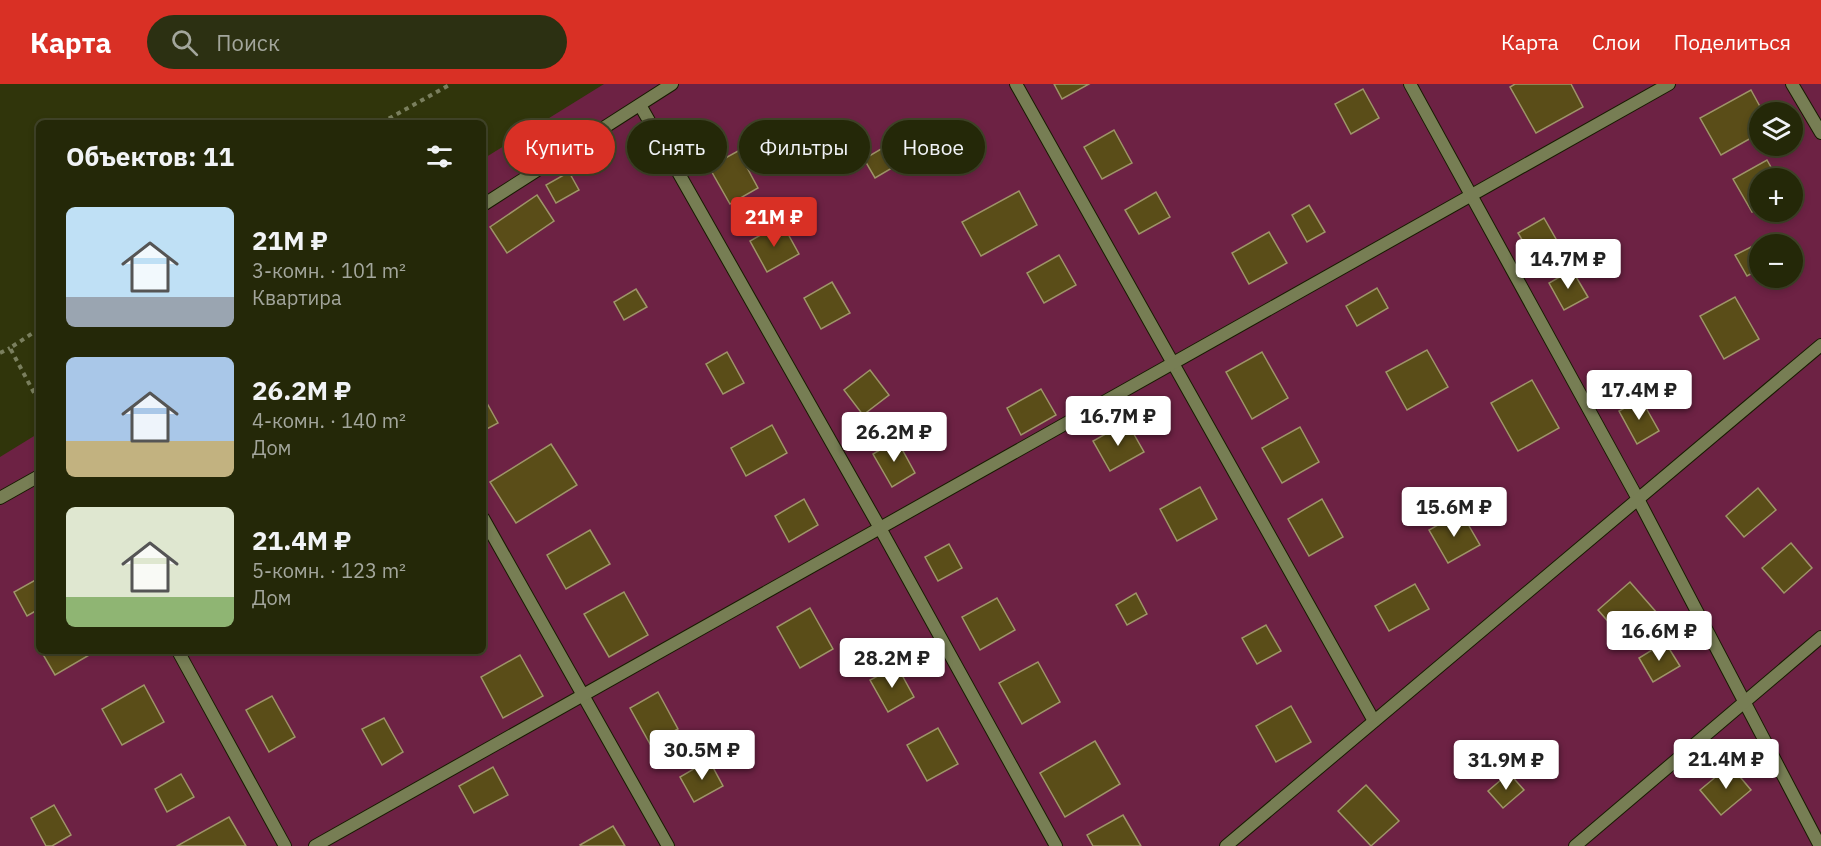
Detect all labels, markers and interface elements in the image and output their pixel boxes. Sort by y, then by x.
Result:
search box [147,15,567,69]
text: Карта [30,24,111,61]
icon: search [168,26,201,59]
text: Поиск [216,28,280,57]
text: Карта [1501,28,1559,56]
text: Слои [1592,28,1641,56]
text: Поделиться [1674,28,1791,56]
map controls [1749,102,1803,288]
button: layers [1749,102,1803,156]
chip: Купить [504,120,615,174]
chip: Снять [627,120,727,174]
chip: Фильтры [739,120,870,174]
chip: Новое [882,120,985,174]
text: Объектов: 11 [66,139,234,173]
icon: filters [423,140,456,173]
button: + [1749,168,1803,222]
pin: 21M ₽ [732,197,816,248]
text: 21M ₽ [745,203,803,230]
text: 21M ₽ [252,223,328,257]
icon: home [114,231,186,303]
button: − [1749,234,1803,288]
pin: 14.7M ₽ [1513,239,1623,290]
text: 14.7M ₽ [1530,245,1606,272]
text: 3-комн. · 101 m² [252,257,406,284]
text: Квартира [252,284,342,311]
pin: 17.4M ₽ [1584,370,1694,421]
text: 26.2M ₽ [252,373,351,407]
text: 17.4M ₽ [1601,376,1677,403]
icon: home [114,381,186,453]
pin: 16.7M ₽ [1063,396,1173,447]
text: 16.7M ₽ [1080,402,1156,429]
text: 4-комн. · 140 m² [252,407,406,434]
pin: 26.2M ₽ [839,412,949,463]
text: 26.2M ₽ [856,418,932,445]
text: Дом [252,434,292,461]
pin: 15.6M ₽ [1399,487,1509,538]
text: 15.6M ₽ [1416,493,1492,520]
text: 21.4M ₽ [252,523,351,557]
icon: home [114,531,186,603]
text: 5-комн. · 123 m² [252,557,406,584]
text: Дом [252,584,292,611]
pin: 16.6M ₽ [1604,611,1714,662]
text: 16.6M ₽ [1621,617,1697,644]
pin: 28.2M ₽ [837,638,947,689]
text: 28.2M ₽ [854,644,930,671]
pin: 30.5M ₽ [647,730,757,781]
text: 30.5M ₽ [664,736,740,763]
pin: 21.4M ₽ [1671,739,1781,790]
pin: 31.9M ₽ [1451,740,1561,791]
text: 21.4M ₽ [1688,745,1764,772]
text: 31.9M ₽ [1468,746,1544,773]

